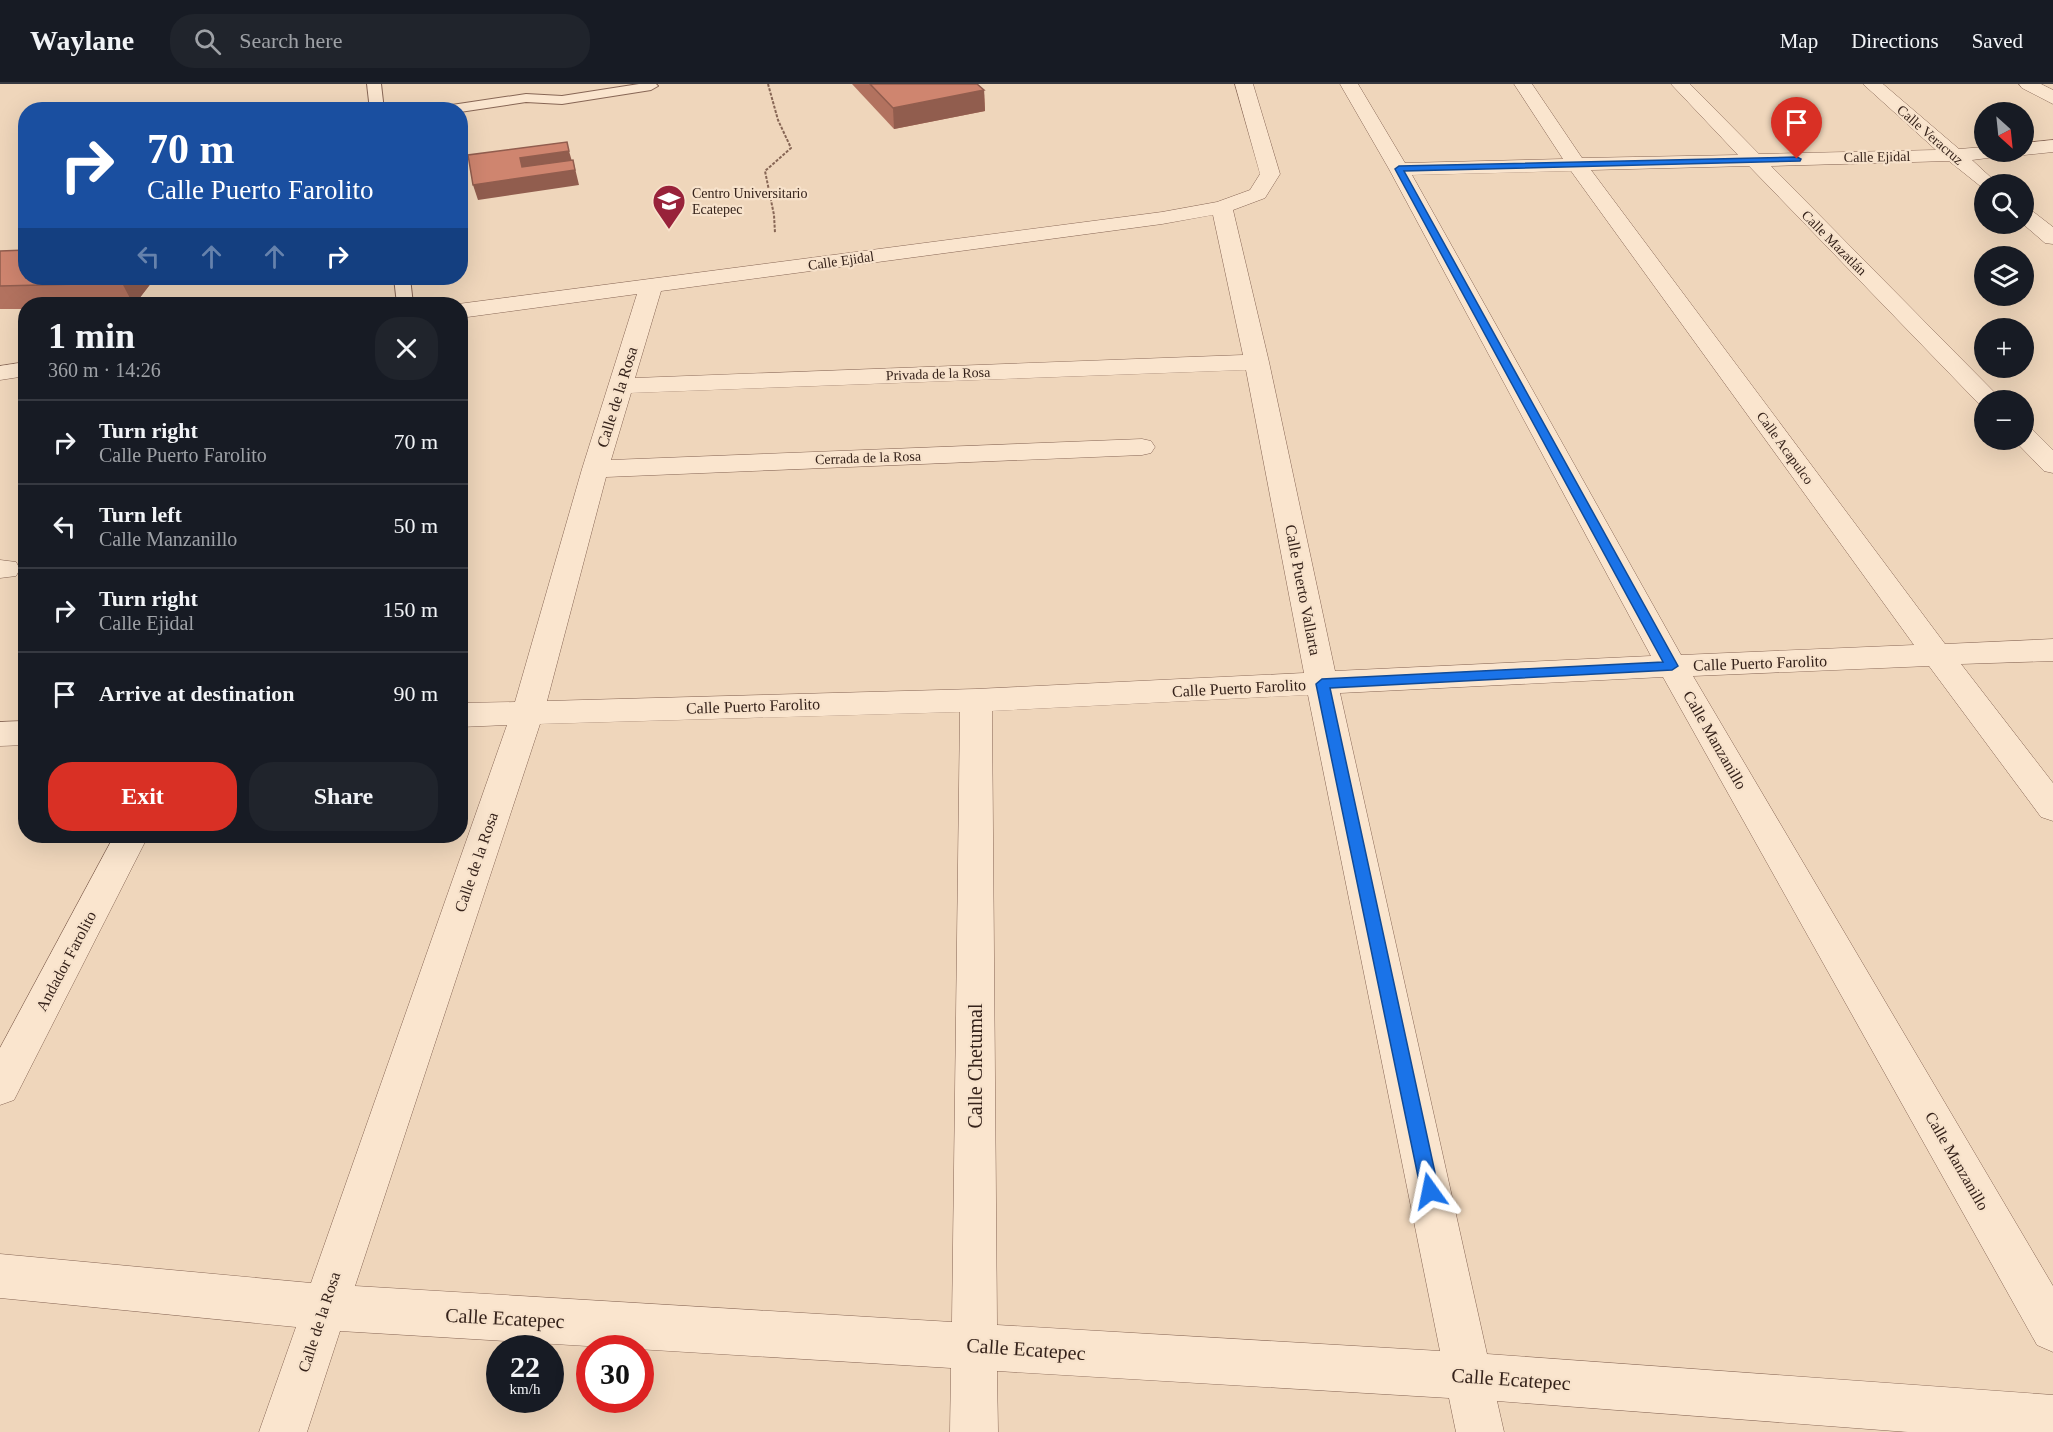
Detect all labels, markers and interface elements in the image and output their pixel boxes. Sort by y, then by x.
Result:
search box [170,14,590,68]
text: Waylane [30,25,134,56]
icon: search [191,25,224,58]
text: Search here [239,28,342,53]
text: Map [1780,29,1818,53]
text: Directions [1851,29,1939,53]
text: Saved [1972,29,2023,53]
pin [1771,97,1822,159]
street label: Calle Veracruz [1894,102,1966,168]
north arrow [1974,102,2034,162]
map controls [1974,102,2034,450]
icon: arrive [1780,106,1813,139]
icon: right [48,126,126,204]
text: 70 m [147,126,235,172]
street label: Calle Ejidal [1844,149,1910,165]
button: search [1974,174,2034,234]
text: Calle Puerto Farolito [147,175,373,205]
school or university icon: Centro Universitario Ecatepec [651,183,687,230]
place label: Centro Universitario Ecatepec [692,186,807,217]
street label: Calle Mazatlán [1799,208,1869,278]
icon: left [132,240,165,273]
icon: ahead [195,240,228,273]
icon: ahead [258,240,291,273]
icon: right [321,240,354,273]
button: layers [1974,246,2034,306]
street label: Calle Ejidal [807,249,875,273]
text: 1 min [48,316,135,356]
button: close [375,317,438,380]
button: + [1974,318,2034,378]
street label: Calle de la Rosa [594,345,640,449]
text: 360 m · 14:26 [48,359,161,381]
street label: Privada de la Rosa [885,365,991,383]
button: − [1974,390,2034,450]
street label: Calle Acapulco [1754,409,1816,487]
text: Turn right [99,418,198,443]
icon: right [48,426,81,459]
text: 70 m [393,429,438,454]
text: Calle Puerto Farolito [99,444,267,466]
street label: Cerrada de la Rosa [815,449,922,467]
text: Turn left [99,502,182,527]
icon: left [48,510,81,543]
text: 50 m [393,513,438,538]
street label: Calle Puerto Vallarta [1282,523,1324,657]
text: Calle Manzanillo [99,528,237,550]
text: Turn right [99,586,198,611]
icon: right [48,594,81,627]
text: 150 m [382,597,438,622]
text: Calle Ejidal [99,612,194,634]
street label: Calle Puerto Farolito [1693,652,1827,674]
street label: Calle Puerto Farolito [1172,676,1306,700]
icon: arrive [48,678,81,711]
text: Arrive at destination [99,681,295,706]
text: 90 m [393,681,438,706]
street label: Calle Manzanillo [1680,688,1750,792]
street label: Calle Puerto Farolito [686,695,820,717]
button: Exit [48,762,237,831]
button: Share [249,762,438,831]
street label: Calle de la Rosa [451,810,501,914]
street label: Andador Farolito [33,908,99,1014]
street label: Calle Chetumal [964,1003,986,1128]
street label: Calle Manzanillo [1922,1109,1992,1213]
position arrow [1398,1159,1462,1223]
street label: Calle de la Rosa [295,1270,343,1374]
street label: Calle Ecatepec [445,1304,565,1333]
street label: Calle Ecatepec [966,1334,1086,1365]
speed limit sign: 30 [576,1335,654,1413]
text: 22 [510,1350,540,1383]
street label: Calle Ecatepec [1451,1364,1571,1395]
text: km/h [510,1381,540,1397]

